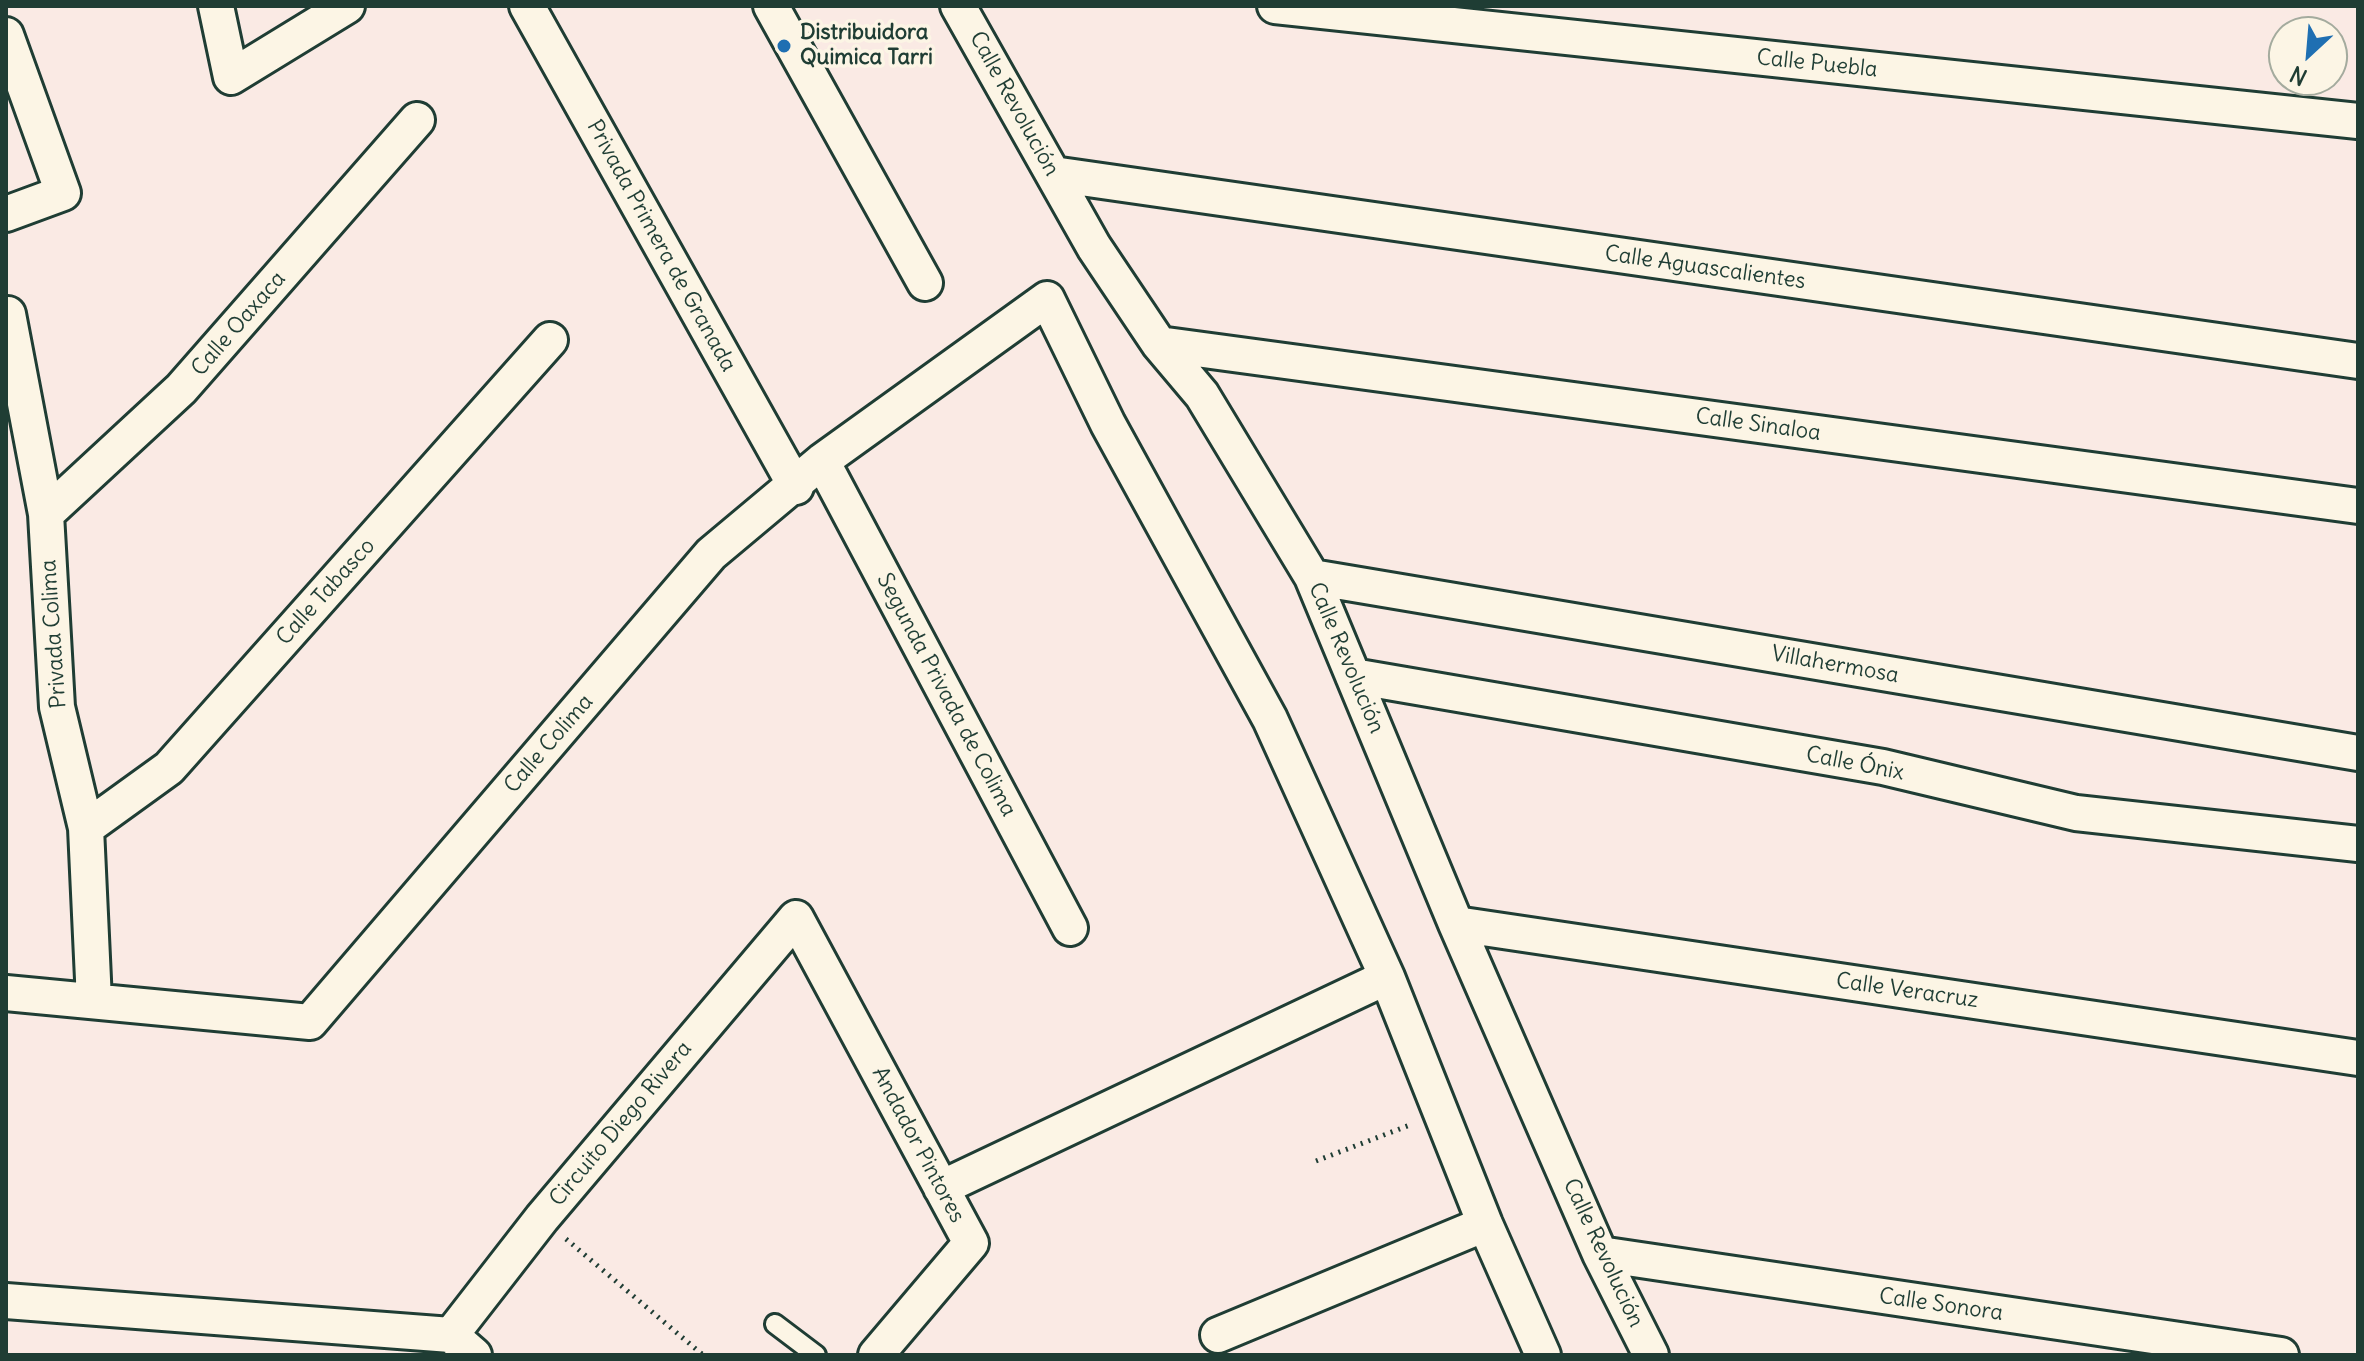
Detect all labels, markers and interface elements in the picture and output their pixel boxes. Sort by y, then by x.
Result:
north arrow [2268,16,2348,96]
place label: Distribuidora Quimica Tarri [800,20,933,72]
street label: Calle Revolución [963,27,1065,181]
marker: Distribuidora Quimica Tarri [775,37,793,55]
street label: Calle Puebla [1755,45,1879,83]
text: N [2285,60,2311,92]
street label: Privada Primera de Granada [581,116,741,376]
street label: Calle Aguascalientes [1603,241,1807,295]
street label: Calle Oaxaca [186,266,292,382]
street label: Calle Sinaloa [1694,403,1822,447]
street label: Calle Tabasco [271,533,381,651]
street label: Privada Colima [36,559,72,709]
street label: Segunda Privada de Colima [871,569,1021,821]
street label: Calle Revolución [1302,579,1390,737]
street label: Villahermosa [1769,641,1901,689]
street label: Calle Colima [499,689,599,799]
street label: Calle Ónix [1804,742,1906,786]
street label: Calle Veracruz [1834,968,1980,1014]
street label: Circuito Diego Rivera [544,1036,698,1212]
street label: Andador Pintores [866,1063,970,1227]
street label: Calle Revolución [1557,1174,1649,1332]
street label: Calle Sonora [1877,1283,2005,1327]

